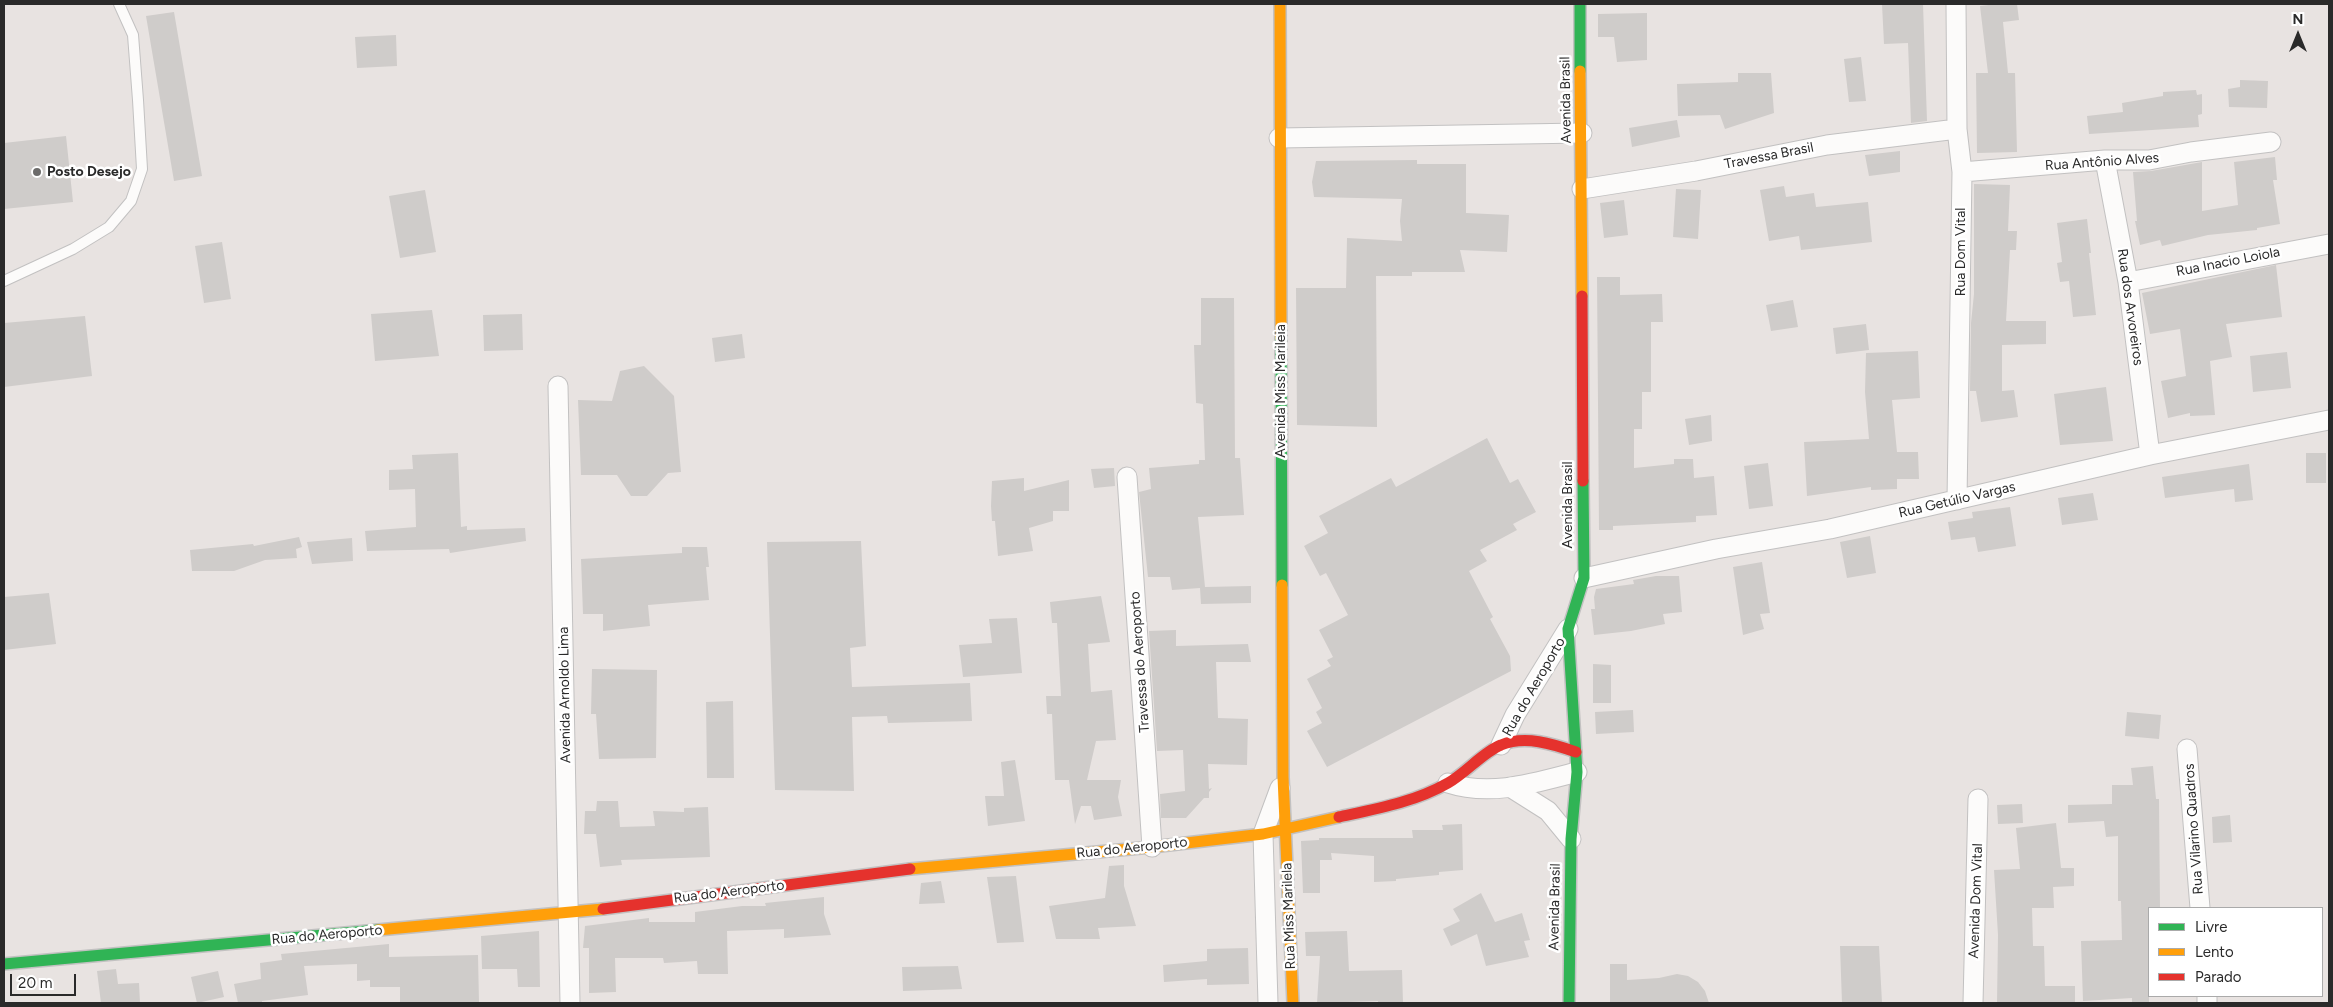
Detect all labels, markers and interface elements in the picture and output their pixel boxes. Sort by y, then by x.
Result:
north arrow [2273,10,2323,60]
text: N [2293,11,2303,28]
street label: Avenida Brasil [1557,56,1575,144]
street label: Travessa Brasil [1723,139,1815,173]
street label: Rua Antônio Alves [2044,150,2160,174]
place label: Posto Desejo [47,164,131,180]
marker: Posto Desejo [31,166,43,178]
street label: Rua Dom Vital [1953,208,1969,296]
street label: Rua Inacio Loiola [2175,244,2281,280]
street label: Rua dos Arvoreiros [2113,247,2147,367]
street label: Avenida Miss Marileia [1273,324,1289,458]
street label: Avenida Brasil [1560,461,1576,549]
street label: Rua Getúlio Vargas [1897,478,2017,522]
street label: Travessa do Aeroporto [1127,591,1153,733]
street label: Avenida Arnoldo Lima [555,627,575,763]
street label: Rua do Aeroporto [1499,635,1569,739]
street label: Rua Vilarino Quadros [2181,763,2207,895]
street label: Rua do Aeroporto [1076,834,1188,862]
street label: Avenida Dom Vital [1966,843,1986,959]
street label: Rua Miss Marilela [1279,862,1299,970]
street label: Avenida Brasil [1546,863,1564,951]
street label: Rua do Aeroporto [673,877,785,907]
legend [2148,907,2323,997]
text: Livre [2195,918,2227,936]
street label: Rua do Aeroporto [271,922,383,948]
text: Lento [2195,943,2234,961]
scale bar [12,964,79,996]
text: Parado [2195,968,2241,986]
text: 20 m [18,974,52,992]

